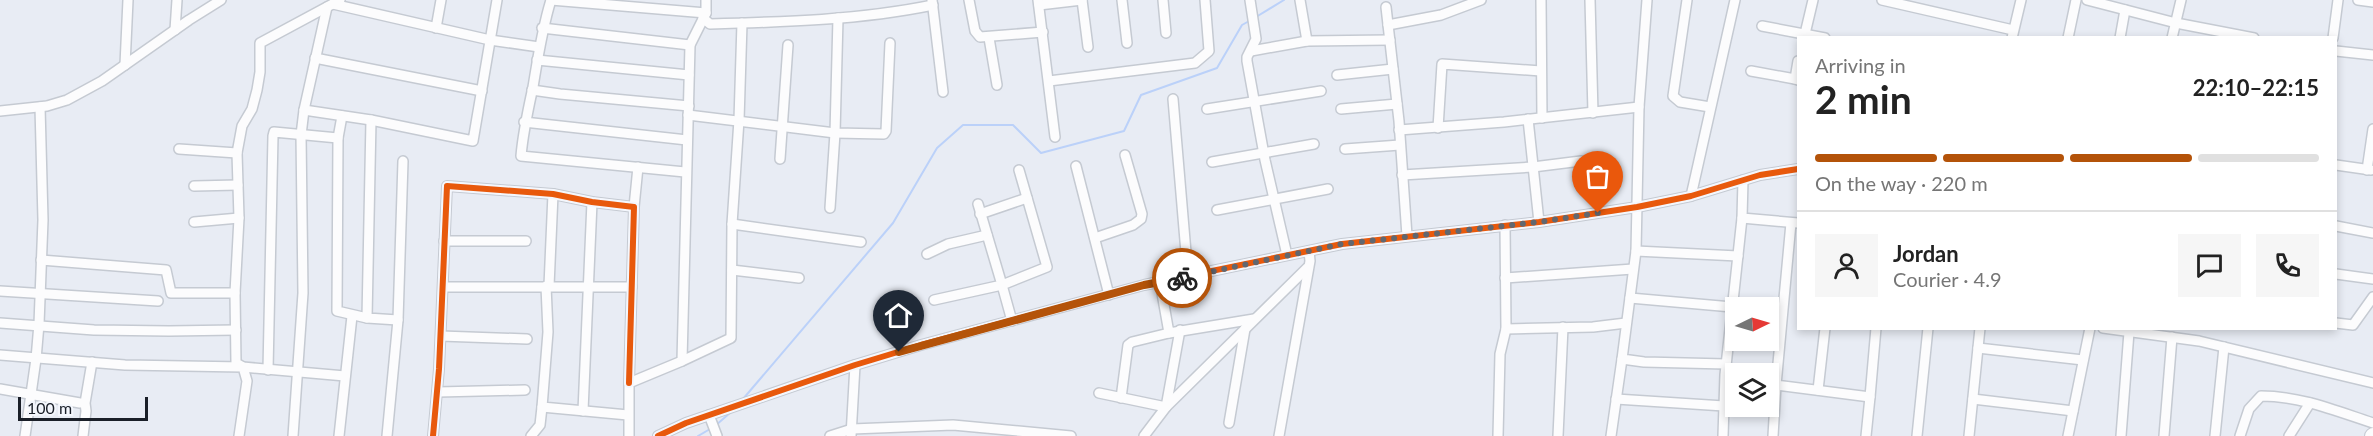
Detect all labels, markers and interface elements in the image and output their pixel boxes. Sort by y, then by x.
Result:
text: Arriving in [1815,53,1906,77]
text: 22:10–22:15 [2193,74,2319,101]
text: 2 min [1815,76,1912,122]
pin [1572,151,1623,213]
icon: bag [1581,160,1614,193]
text: On the way · 220 m [1815,171,1988,195]
button: person [1815,234,1878,297]
button: chat [2178,234,2241,297]
button: phone [2256,234,2319,297]
text: Jordan [1893,240,1959,267]
courier [1152,248,1212,308]
icon: bike [1166,262,1199,295]
text: Courier · 4.9 [1893,267,2002,291]
pin [873,290,924,352]
north arrow [1725,297,1779,351]
map controls [1725,297,1779,417]
icon: home [882,299,915,332]
button: layers [1725,363,1779,417]
scale bar [18,394,148,422]
text: 100 m [27,398,72,417]

